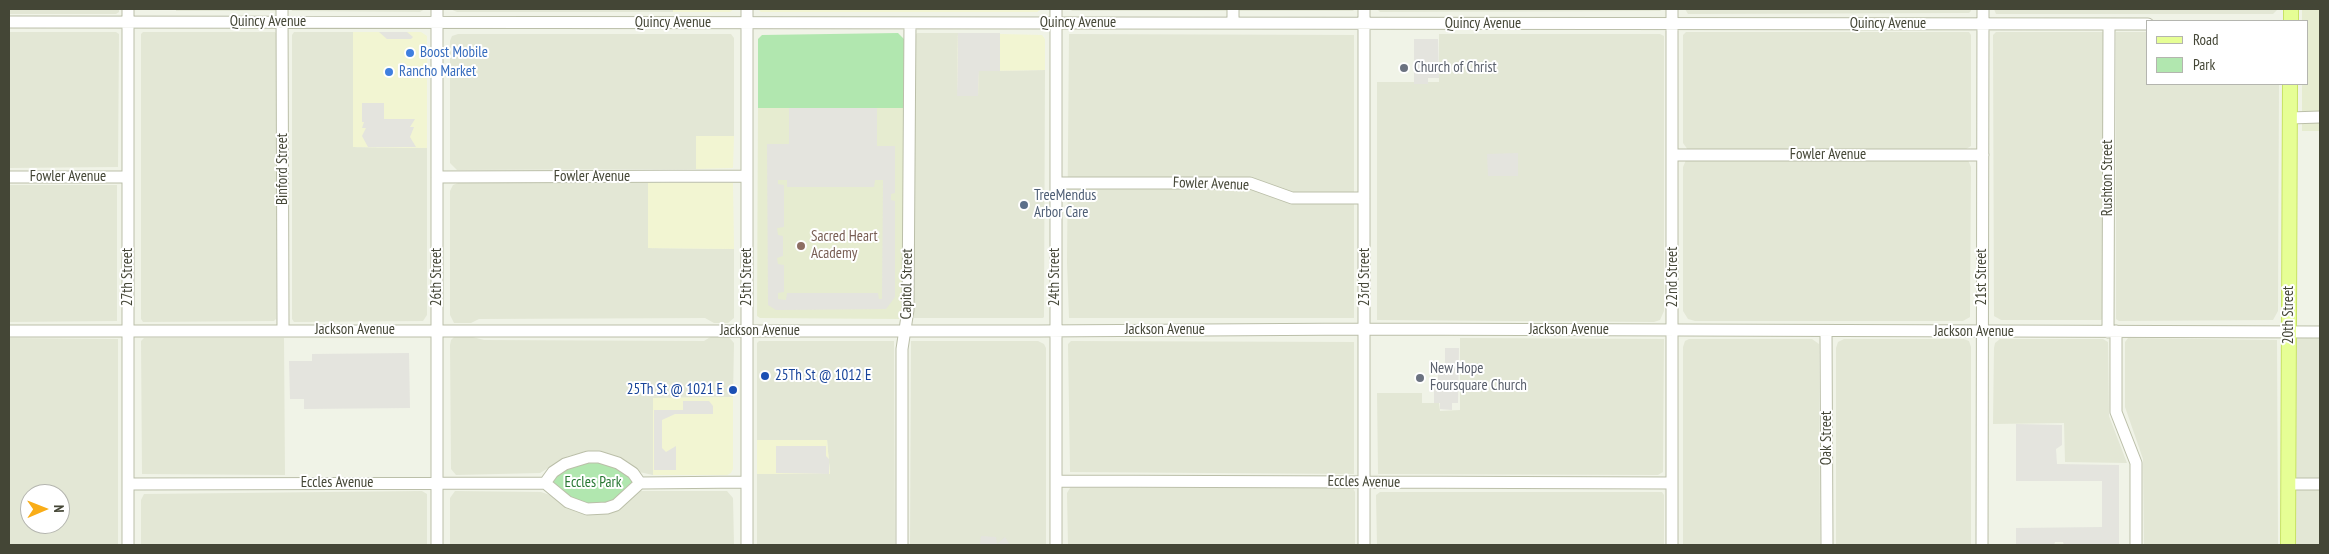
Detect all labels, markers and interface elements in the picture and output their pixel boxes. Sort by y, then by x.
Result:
street label: Quincy Avenue [230,13,306,31]
street label: Quincy Avenue [635,14,711,32]
street label: Quincy Avenue [1040,14,1116,32]
street label: Quincy Avenue [1445,15,1521,33]
street label: Quincy Avenue [1850,15,1926,33]
legend [2146,20,2309,85]
text: Road [2193,30,2219,49]
place label: Boost Mobile [420,44,488,62]
marker: Boost Mobile [404,47,416,59]
text: Park [2193,55,2215,74]
place label: Church of Christ [1414,59,1497,77]
marker: Church of Christ [1398,62,1410,74]
place label: Rancho Market [399,63,476,81]
marker: Rancho Market [383,66,395,78]
street label: Binford Street [274,133,292,205]
street label: Rushton Street [2099,140,2117,216]
street label: Fowler Avenue [1790,146,1866,164]
street label: Fowler Avenue [30,168,106,186]
street label: Fowler Avenue [554,168,630,186]
street label: Fowler Avenue [1173,174,1249,194]
place label: TreeMendus Arbor Care [1034,187,1096,222]
marker: TreeMendus Arbor Care [1018,199,1030,211]
place label: Sacred Heart Academy [811,228,878,263]
marker: Sacred Heart Academy [795,240,807,252]
street label: 22nd Street [1664,247,1682,307]
street label: 27th Street [119,248,137,306]
street label: 26th Street [428,248,446,306]
street label: 25th Street [738,248,756,306]
street label: 24th Street [1046,248,1064,306]
street label: 23rd Street [1356,248,1374,306]
street label: Capitol Street [897,249,917,319]
street label: 21st Street [1973,249,1991,305]
street label: 20th Street [2280,286,2298,344]
street label: Jackson Avenue [315,321,395,339]
street label: Jackson Avenue [1125,321,1205,339]
street label: Jackson Avenue [1529,321,1609,339]
street label: Jackson Avenue [720,322,800,340]
street label: Jackson Avenue [1934,323,2014,341]
place label: New Hope Foursquare Church [1430,360,1527,395]
place label: 25Th St @ 1012 E [775,367,871,385]
marker: 25Th St @ 1012 E [759,370,771,382]
marker: New Hope Foursquare Church [1414,372,1426,384]
place label: 25Th St @ 1021 E [627,381,723,399]
marker: 25Th St @ 1021 E [727,384,739,396]
street label: Oak Street [1818,411,1836,465]
street label: Eccles Avenue [1327,472,1401,492]
street label: Eccles Avenue [301,474,373,492]
park label: Eccles Park [564,474,622,492]
north arrow [20,484,70,534]
text: N [50,505,68,513]

